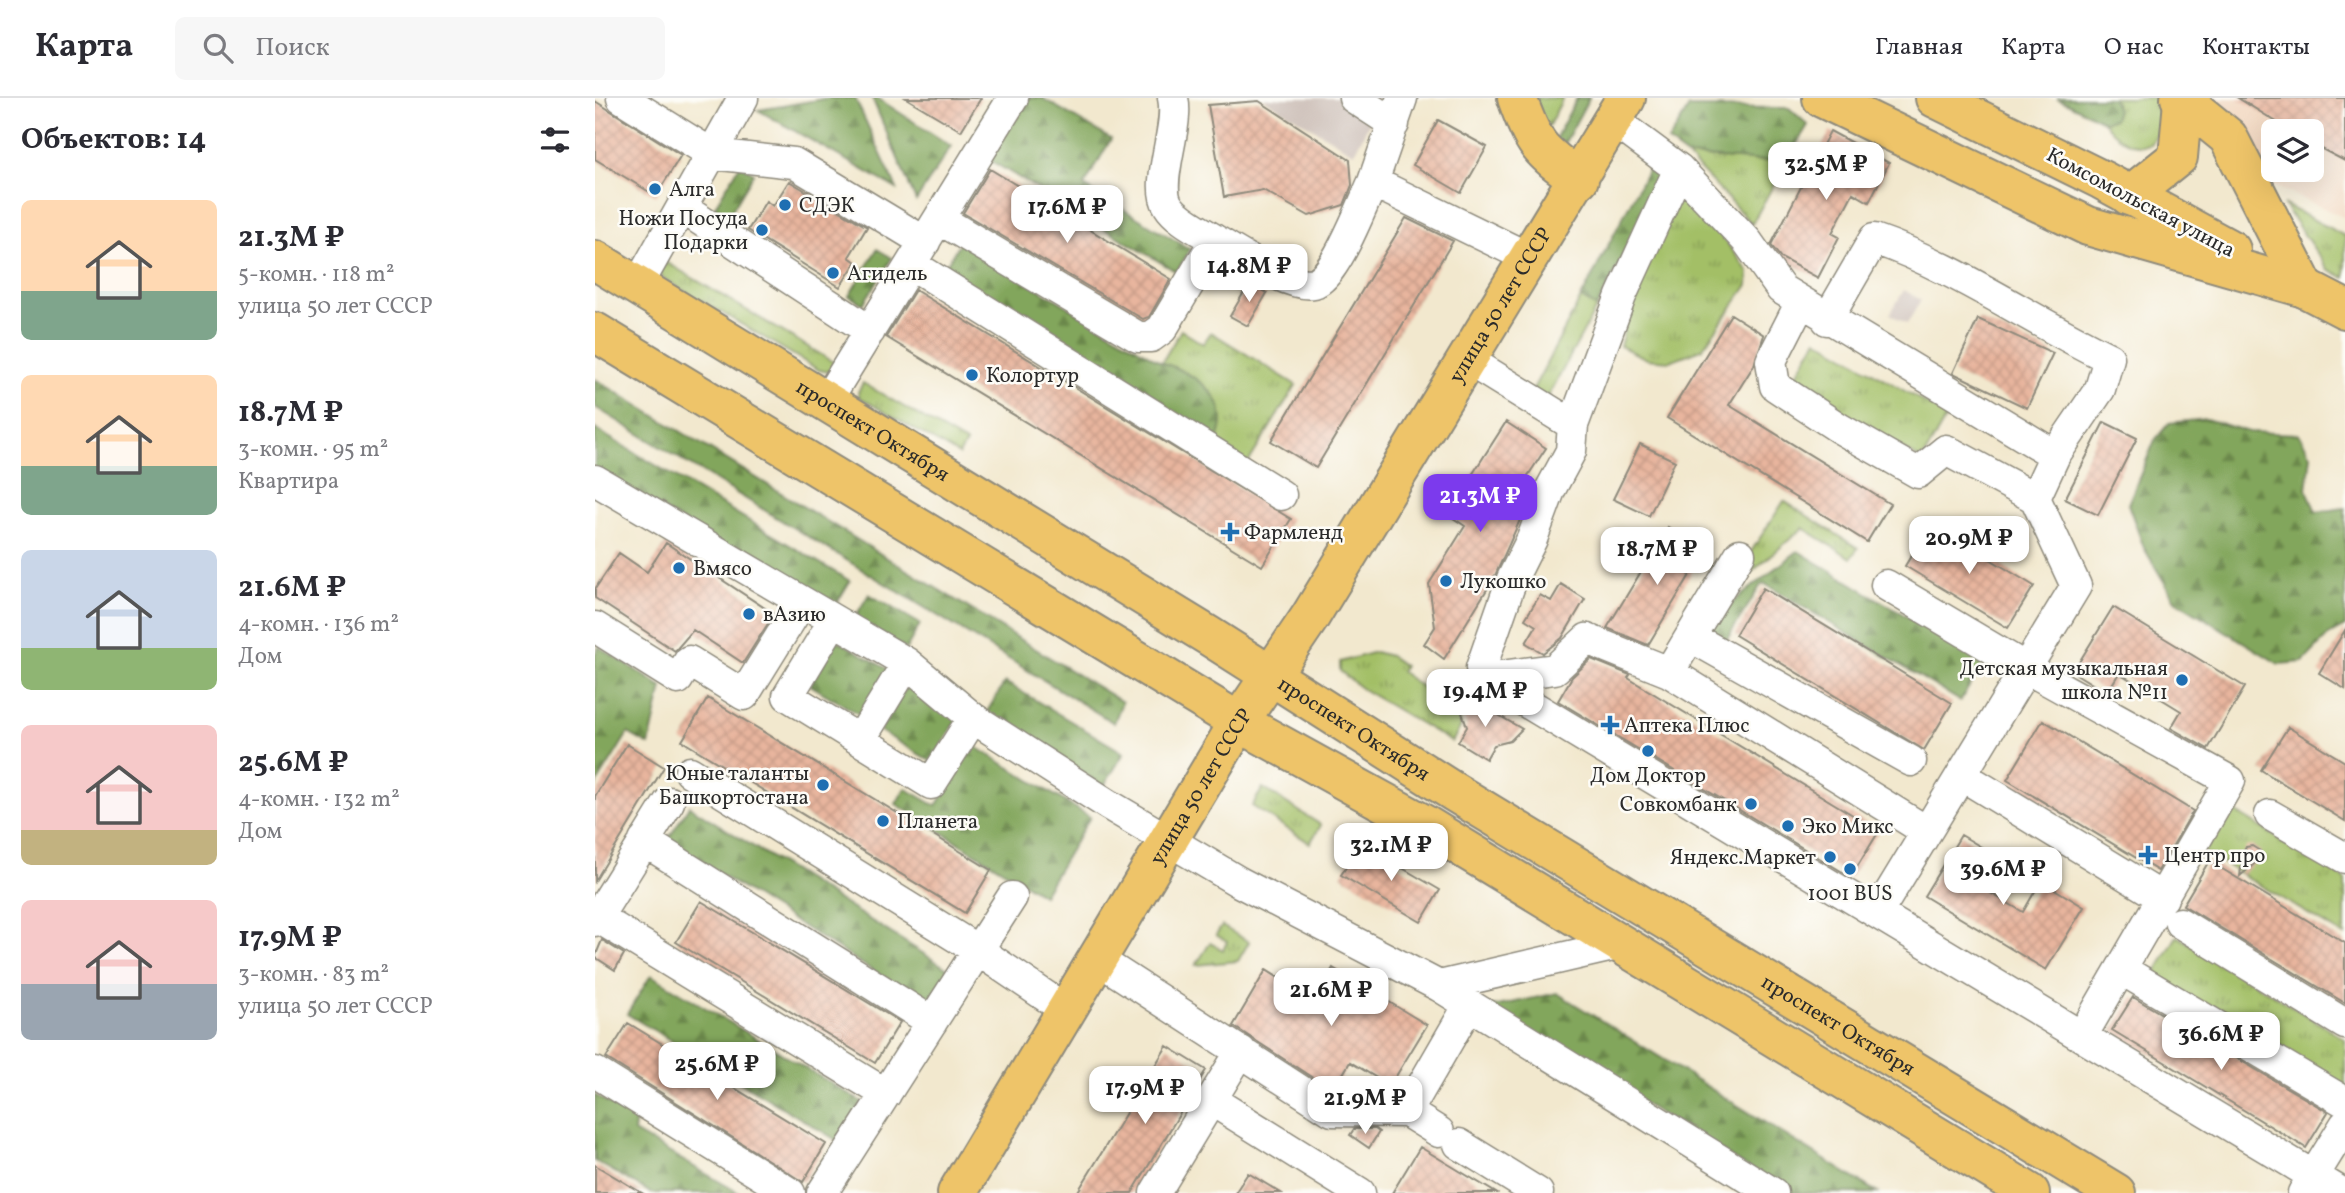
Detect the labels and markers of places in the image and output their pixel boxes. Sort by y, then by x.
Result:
pin: 32.5M ₽ [1761,142,1891,202]
place label: Алга [669,176,715,205]
marker: Алга [647,181,663,197]
pin: 17.6M ₽ [1002,186,1132,245]
place label: СДЭК [799,192,855,221]
marker: СДЭК [777,197,793,213]
place label: Ножи Посуда Подарки [619,205,748,258]
marker: Ножи Посуда Подарки [754,222,770,238]
pin: 14.8M ₽ [1184,244,1314,304]
place label: Агидель [847,260,928,289]
marker: Агидель [825,265,841,281]
place label: Колортур [986,362,1079,391]
marker: Колортур [964,367,980,383]
pin: 21.3M ₽ [1415,474,1545,534]
pin: 20.9M ₽ [1904,517,2034,576]
place label: Фармленд [1244,519,1343,548]
marker: Фармленд [1222,524,1238,540]
pin: 18.7M ₽ [1592,528,1722,587]
place label: Вмясо [693,555,752,584]
marker: Вмясо [671,560,687,576]
place label: Лукошко [1460,568,1546,597]
marker: Лукошко [1438,573,1454,589]
place label: вАзию [763,601,826,630]
marker: вАзию [741,606,757,622]
place label: Детская музыкальная школа №11 [1959,655,2168,708]
pin: 19.4M ₽ [1420,670,1550,729]
marker: Детская музыкальная школа №11 [2174,672,2190,688]
place label: Аптека Плюс [1624,712,1750,741]
marker: Аптека Плюс [1602,717,1618,733]
marker: Дом Доктор [1640,743,1656,759]
place label: Юные таланты Башкортостана [659,760,809,813]
place label: Дом Доктор [1590,762,1706,791]
marker: Юные таланты Башкортостана [815,777,831,793]
place label: Совкомбанк [1620,791,1737,820]
marker: Совкомбанк [1743,796,1759,812]
place label: Планета [897,808,978,837]
marker: Планета [875,813,891,829]
place label: Эко Микс [1802,813,1894,842]
marker: Эко Микс [1780,818,1796,834]
pin: 32.1M ₽ [1326,824,1456,883]
place label: Центр про [2164,842,2265,871]
place label: Яндекс.Маркет [1670,844,1816,873]
marker: Центр про [2138,845,2158,865]
pin: 39.6M ₽ [1938,848,2068,907]
marker: Яндекс.Маркет [1822,849,1838,865]
marker: 1001 BUS [1842,861,1858,877]
place label: 1001 BUS [1807,880,1893,909]
pin: 21.6M ₽ [1266,968,1396,1028]
pin: 36.6M ₽ [2156,1012,2286,1072]
pin: 25.6M ₽ [652,1042,782,1102]
pin: 17.9M ₽ [1080,1066,1210,1126]
pin: 21.9M ₽ [1300,1076,1430,1136]

